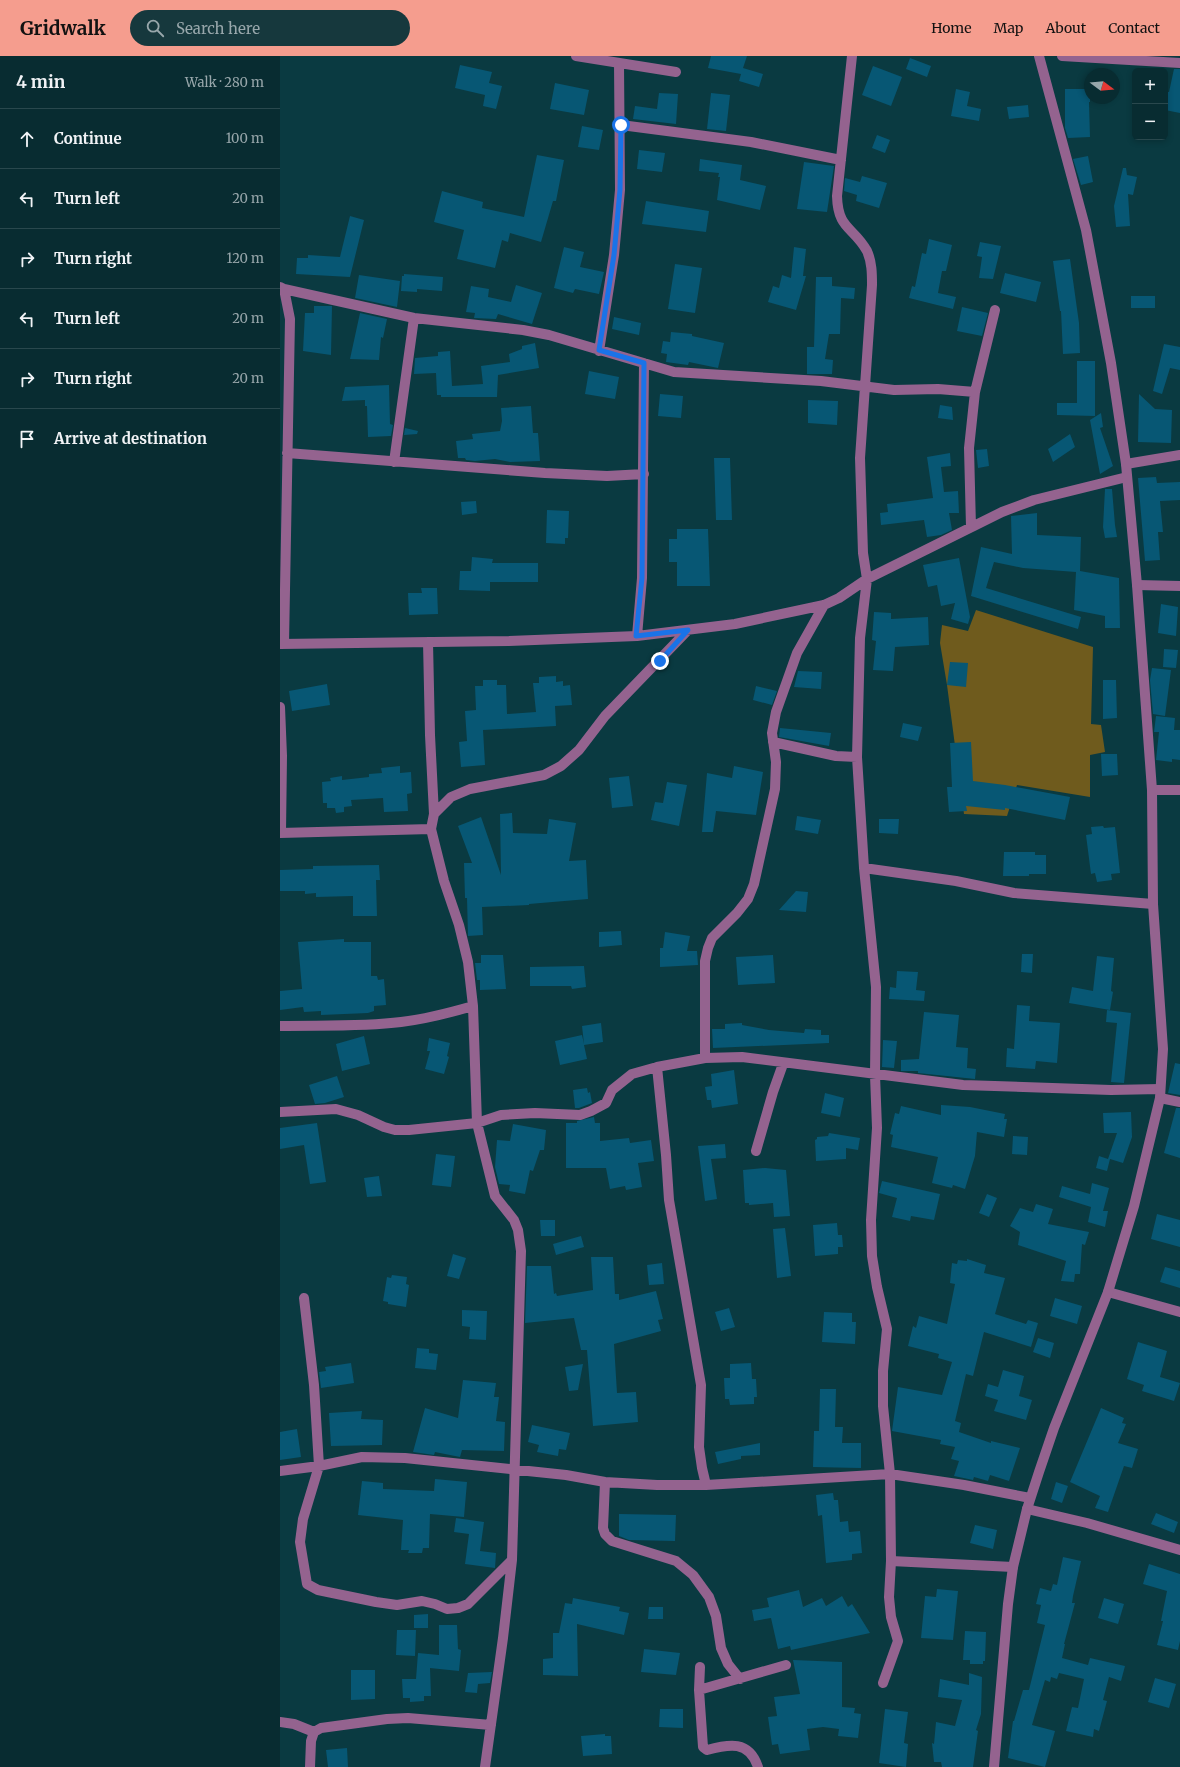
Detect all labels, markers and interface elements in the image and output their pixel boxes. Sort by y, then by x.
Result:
search box [130,10,410,46]
text: Gridwalk [20,16,106,40]
icon: search [144,17,166,39]
text: Search here [176,19,260,38]
text: Home [931,19,972,37]
text: Map [994,19,1023,37]
text: About [1045,19,1086,37]
text: Contact [1108,19,1160,37]
north arrow [1084,68,1120,104]
map controls [1132,68,1168,140]
button: + [1132,68,1168,104]
text: 4 min [16,71,65,93]
text: Walk · 280 m [185,74,264,91]
button: − [1132,104,1168,140]
route start [612,116,630,134]
icon: ahead [16,128,38,150]
text: Continue [54,129,122,148]
text: 100 m [226,130,264,147]
icon: left [16,188,38,210]
text: Turn left [54,189,120,208]
text: 20 m [232,190,264,207]
icon: right [16,248,38,270]
text: Turn right [54,249,132,268]
text: 120 m [226,250,264,267]
icon: left [16,308,38,330]
text: Turn left [54,309,120,328]
text: 20 m [232,310,264,327]
icon: right [16,368,38,390]
text: Turn right [54,369,132,388]
text: 20 m [232,370,264,387]
icon: arrive [16,428,38,450]
text: Arrive at destination [54,429,207,448]
route end [651,652,669,670]

